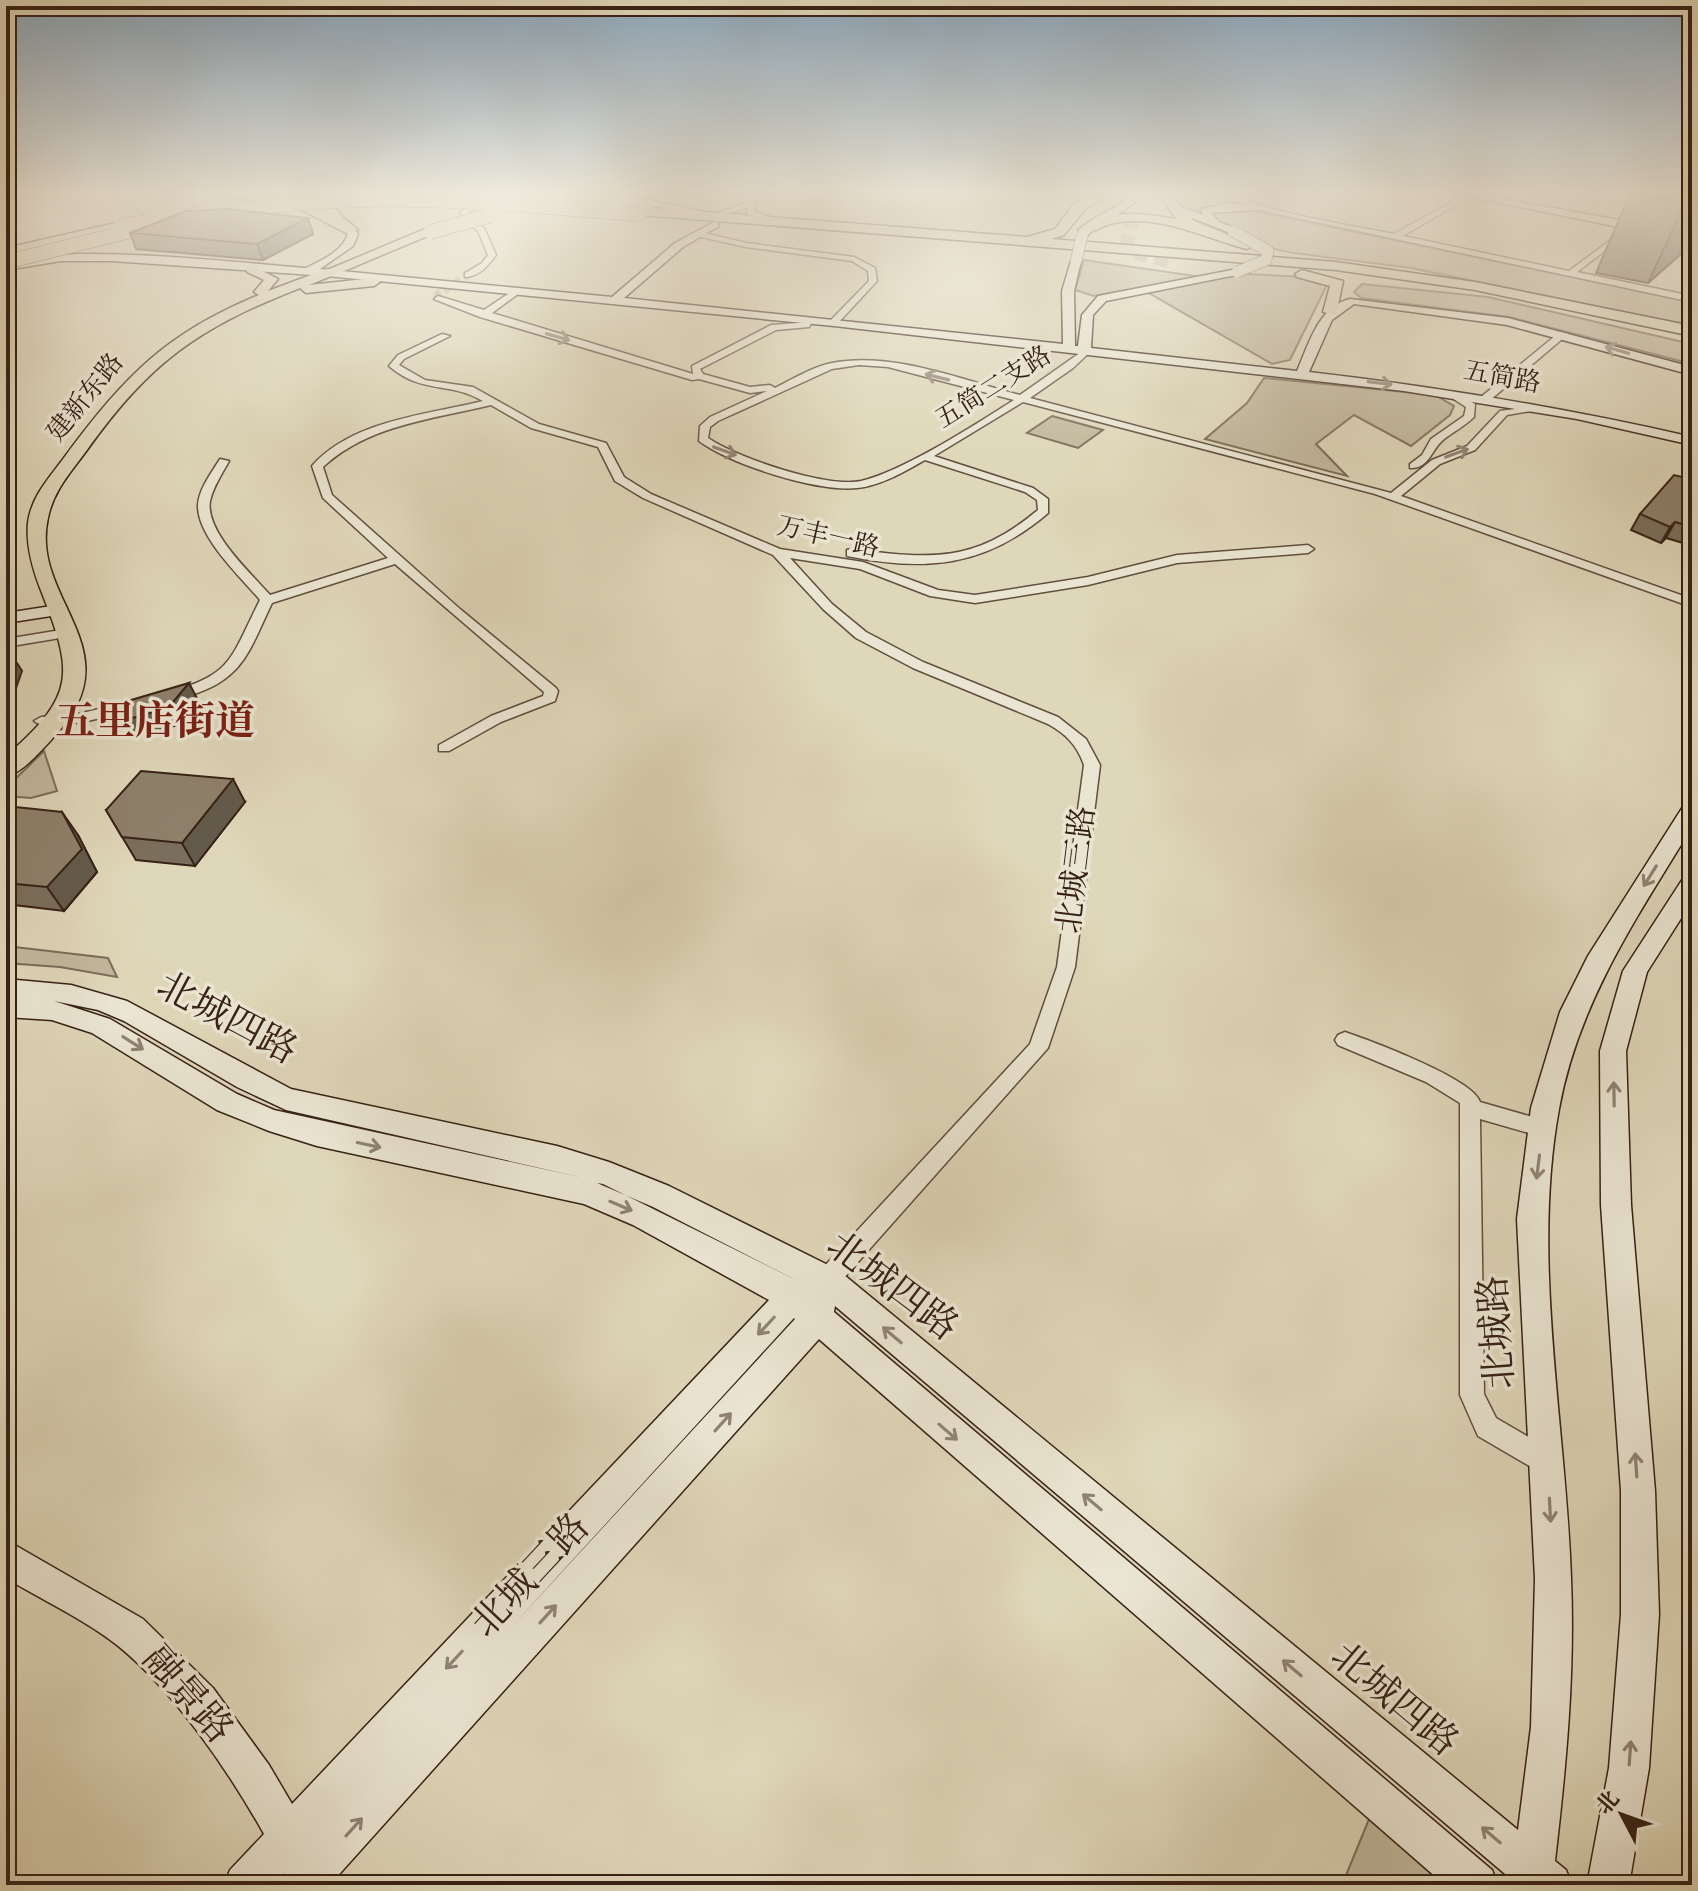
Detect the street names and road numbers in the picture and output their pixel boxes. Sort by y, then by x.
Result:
street label: 五简二支路 [929,338,1059,438]
street label: 建新东路 [39,346,133,450]
street label: 五简路 [1460,353,1544,403]
street label: 万丰一路 [773,509,883,567]
street label: 北城三路 [1048,804,1108,936]
street label: 北城四路 [146,961,306,1079]
street label: 北城四路 [814,1221,968,1355]
street label: 北城路 [1469,1273,1529,1391]
street label: 北城三路 [461,1503,603,1651]
street label: 北城四路 [1318,1632,1468,1770]
street label: 融景路 [129,1636,243,1756]

